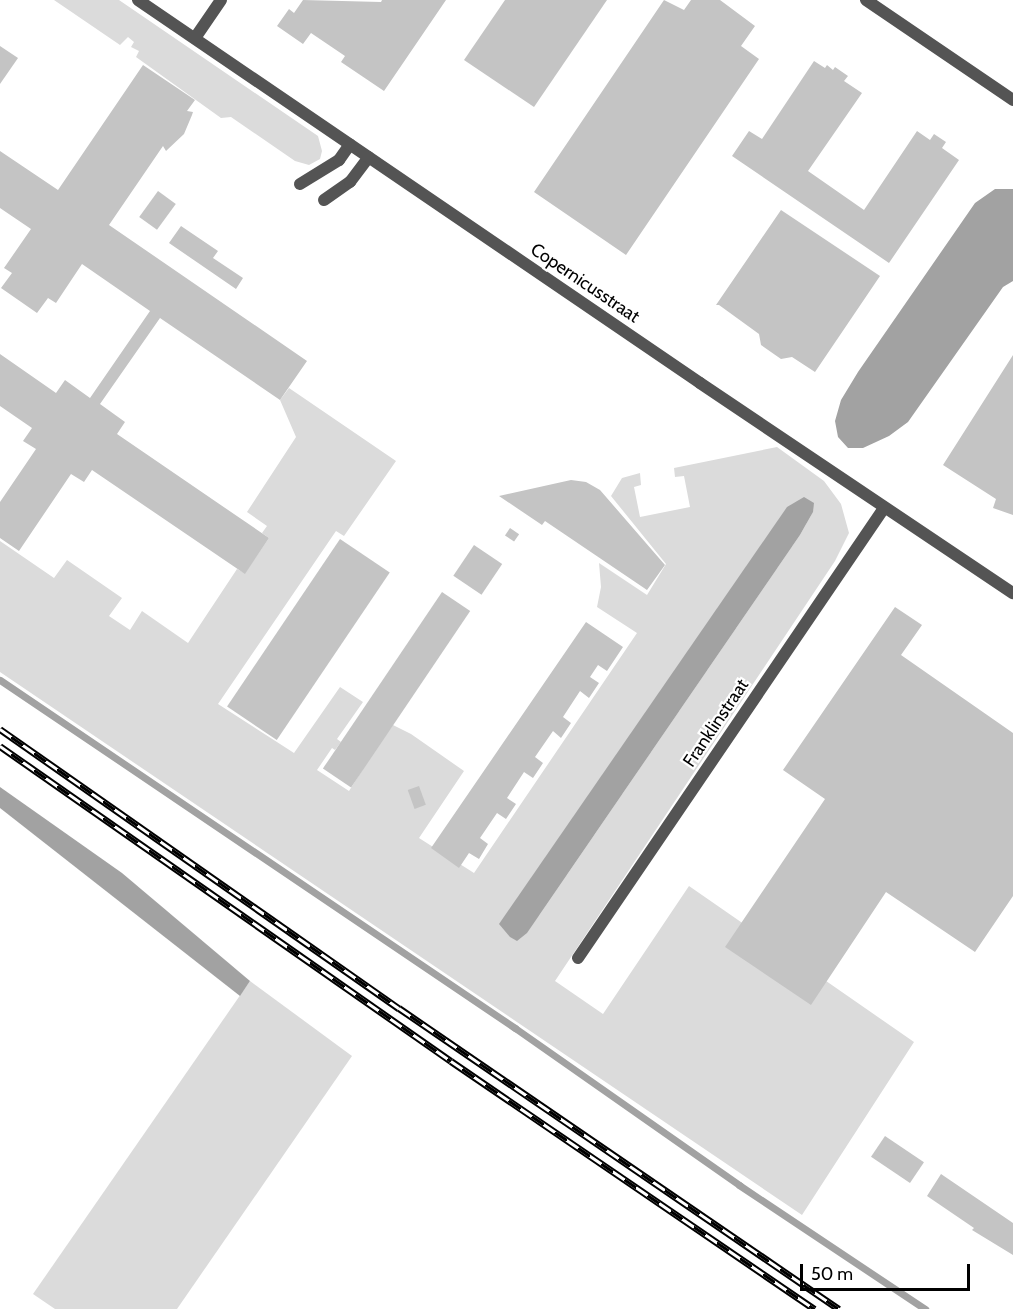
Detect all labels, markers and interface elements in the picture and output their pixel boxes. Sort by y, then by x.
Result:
street label: Copernicusstraat [526,239,644,327]
street label: Franklinstraat [679,675,753,771]
scale bar [803,1252,972,1290]
text: 50 m [811,1263,853,1285]

